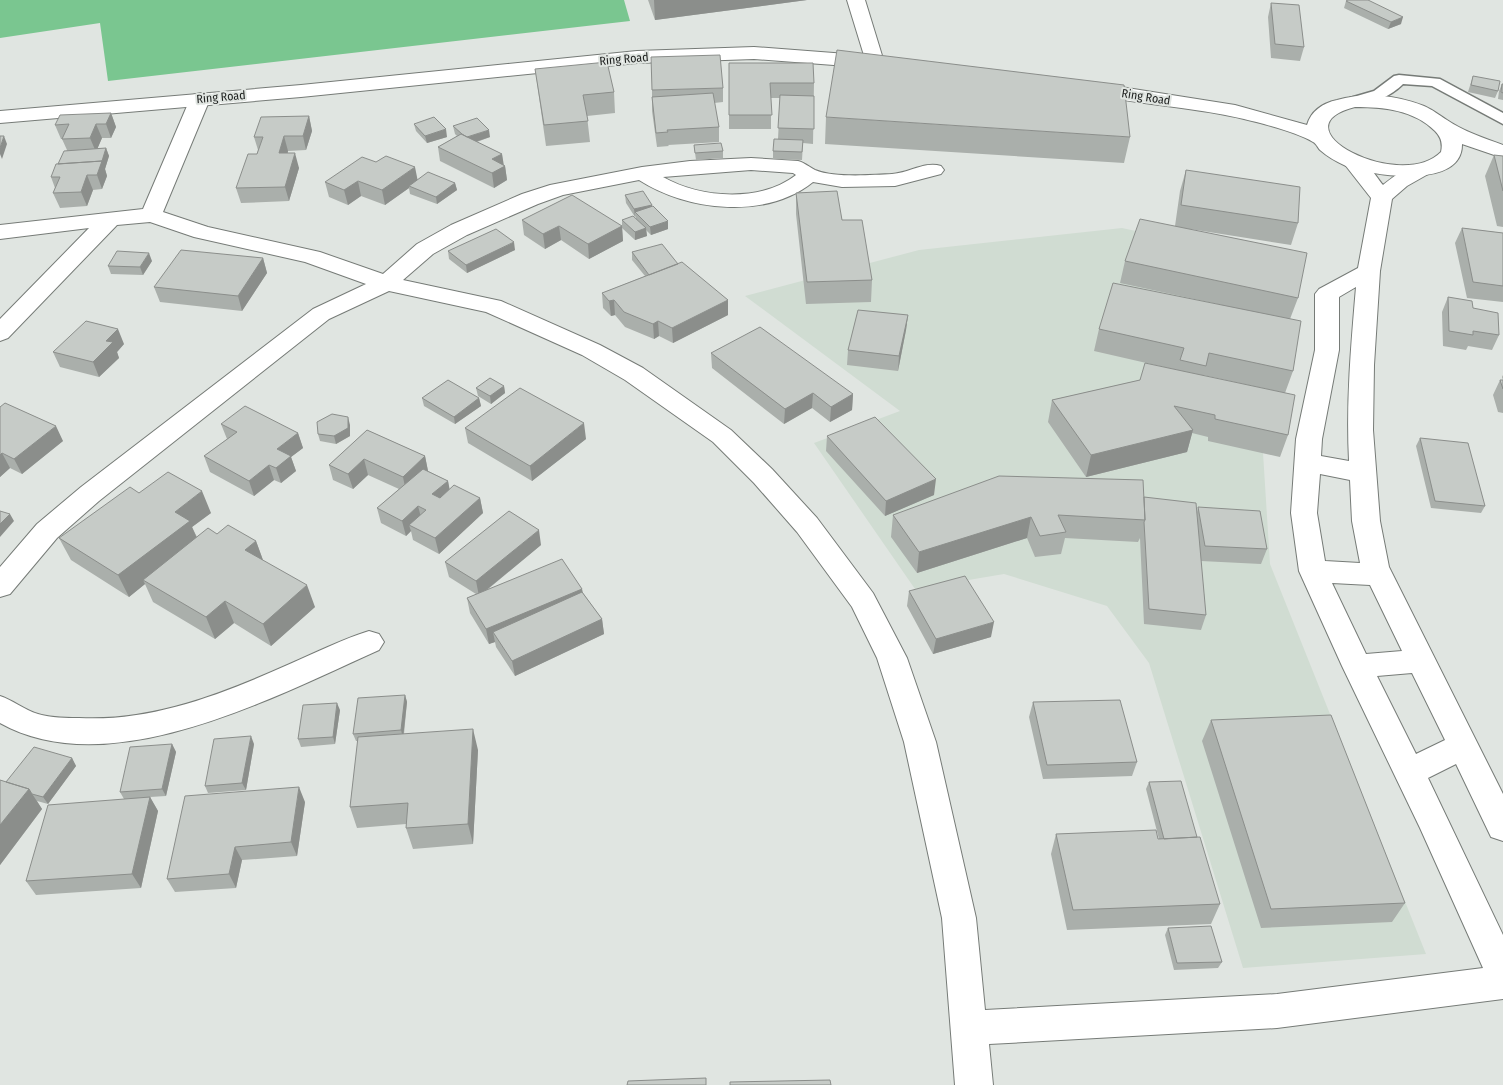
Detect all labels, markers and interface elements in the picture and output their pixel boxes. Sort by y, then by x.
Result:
street label: Ring Road [599,50,649,68]
street label: Ring Road [1121,86,1171,108]
street label: Ring Road [196,88,246,106]

